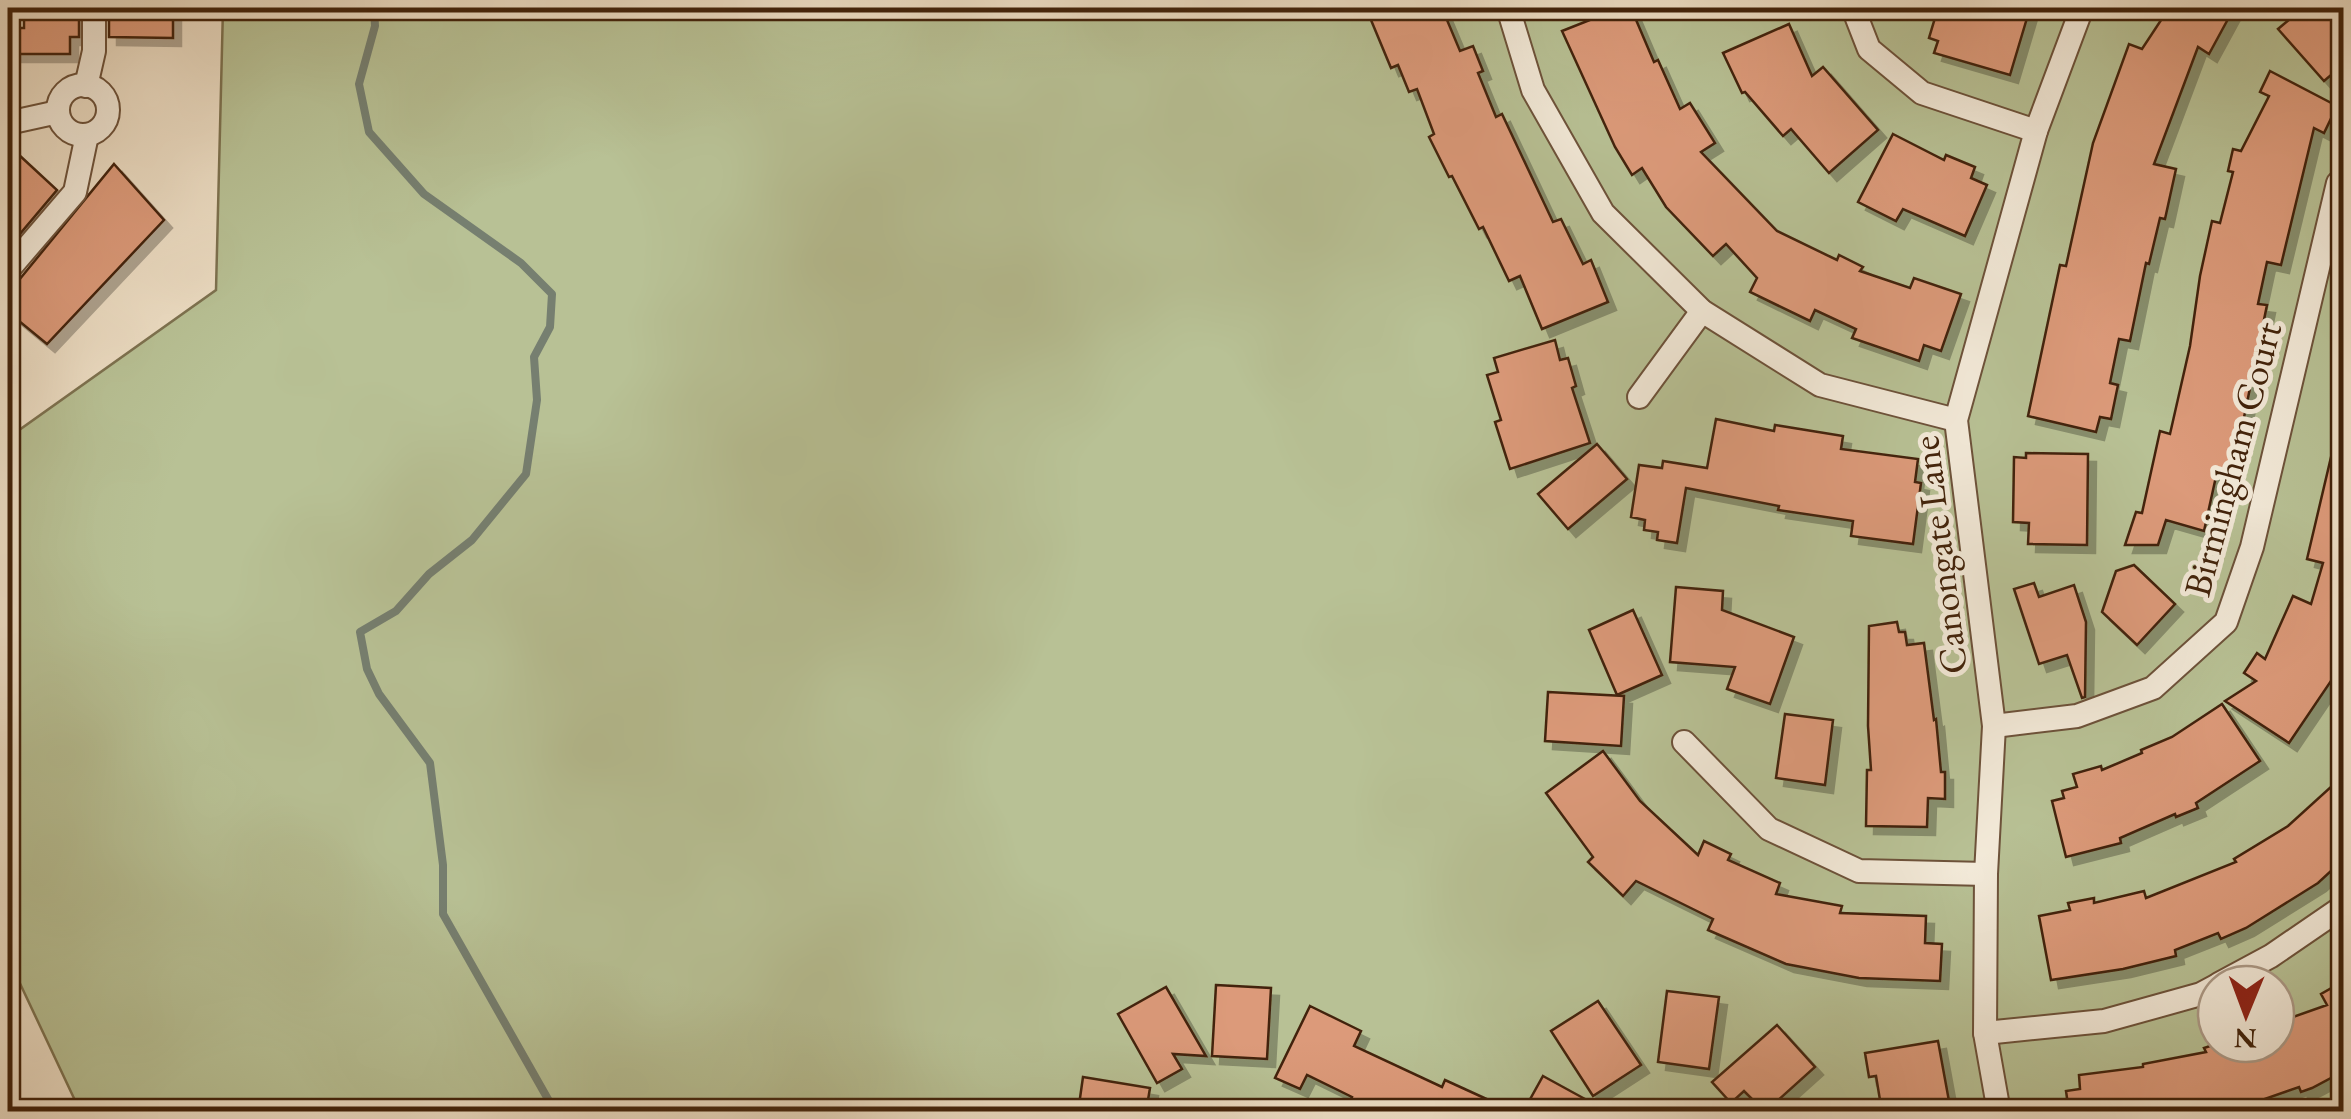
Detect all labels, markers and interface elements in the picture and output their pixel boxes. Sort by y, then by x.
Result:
street label: Birmingham Court [2172,316,2292,602]
street label: Canongate Lane [1900,433,1978,677]
north arrow [2196,964,2296,1064]
text: N [2234,1021,2257,1057]

